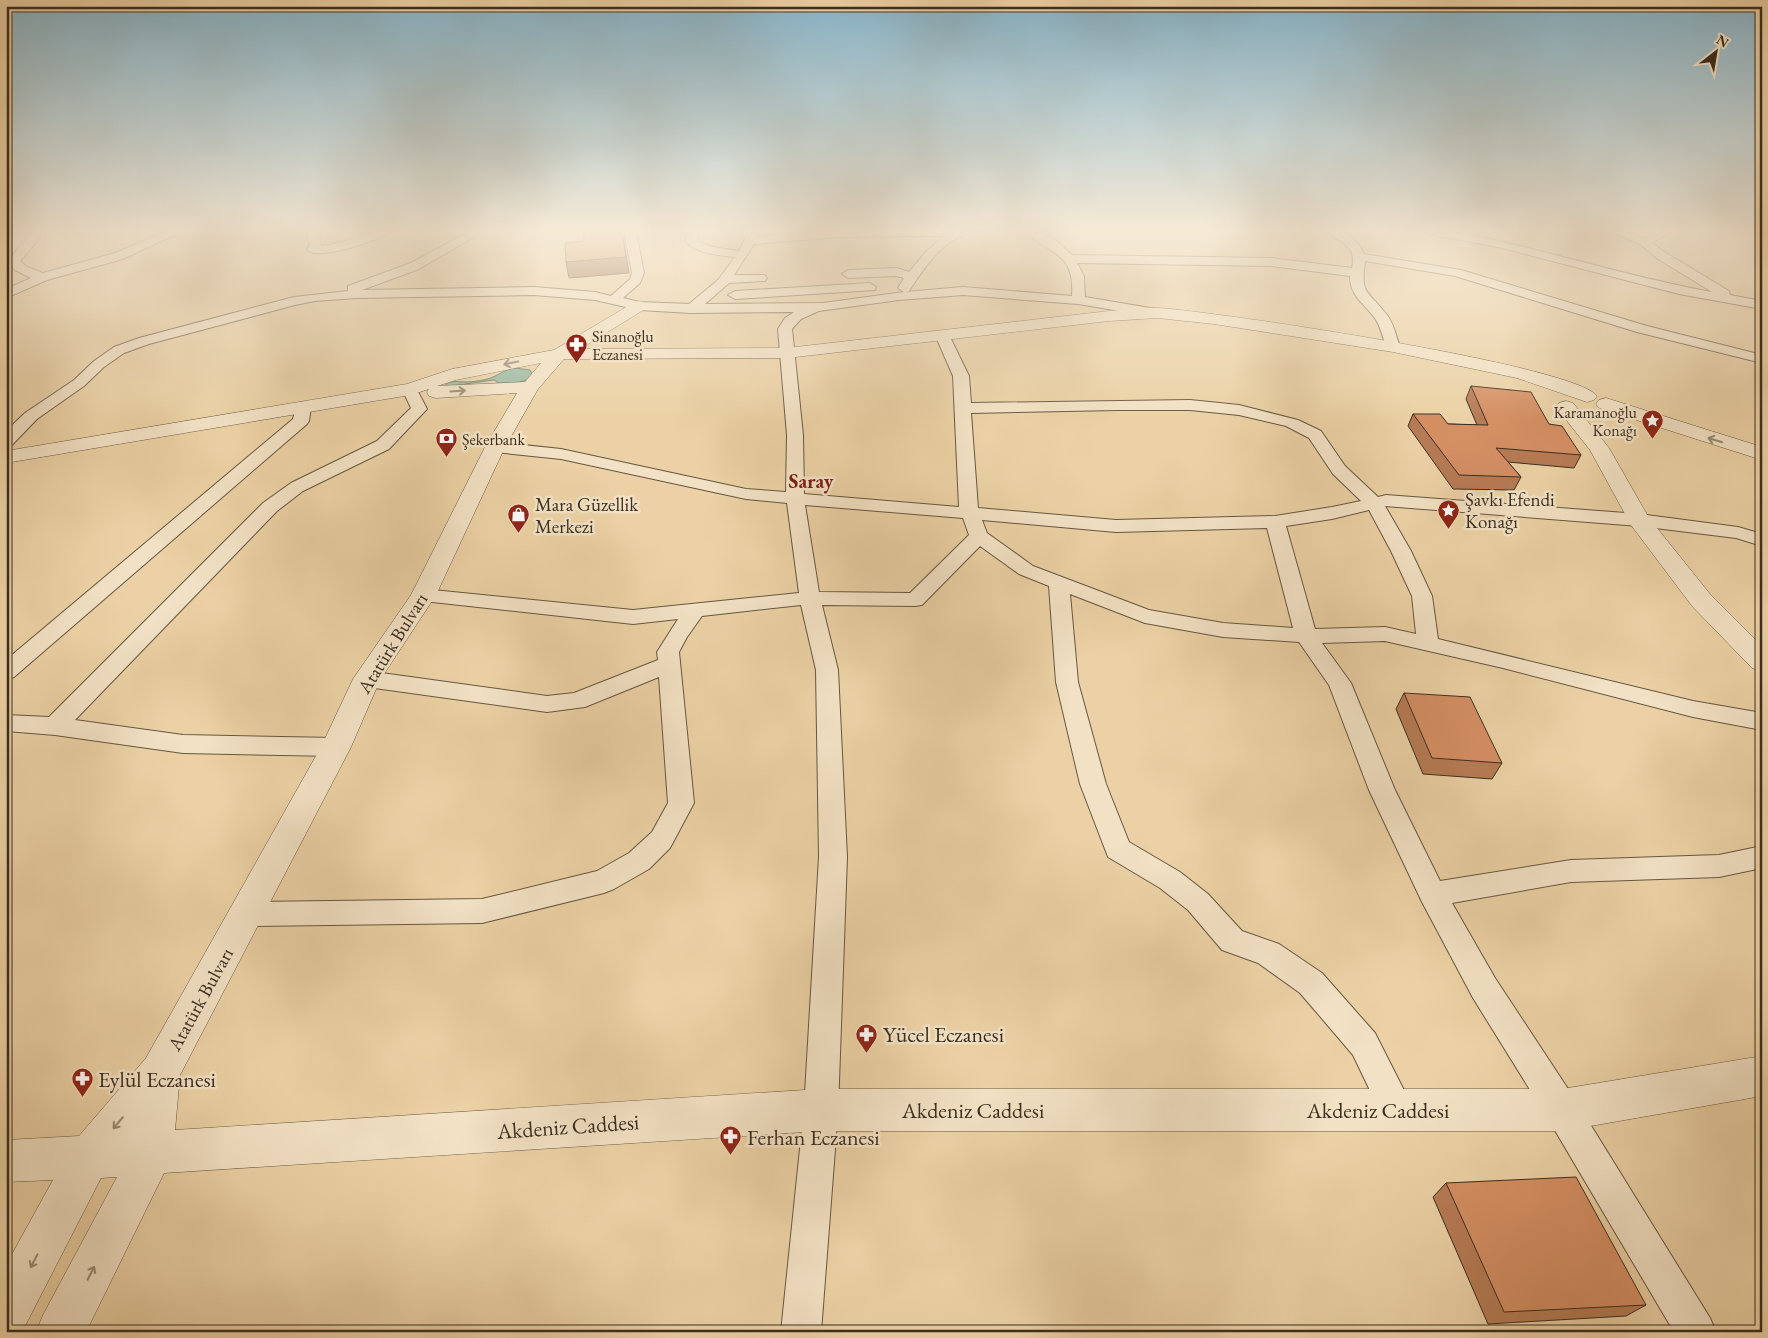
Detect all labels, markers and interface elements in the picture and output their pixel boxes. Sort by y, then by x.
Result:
north arrow [1690,28,1740,78]
text: N [1713,30,1733,52]
place label: Sinanoğlu Eczanesi [592,326,654,365]
pharmacy icon: Sinanoğlu Eczanesi [564,333,588,364]
one-way arrow [503,359,519,369]
one-way arrow [450,387,466,396]
place label: Karamanoğlu Konağı [1554,402,1638,441]
place icon: Karamanoğlu Konağı [1641,409,1665,440]
bank icon: Şekerbank [434,427,458,458]
place label: Şekerbank [462,429,526,450]
one-way arrow [1707,435,1723,445]
district label: Saray [789,468,834,494]
place label: Şavkı Efendi Konağı [1465,487,1555,534]
place label: Mara Güzellik Merkezi [535,492,639,539]
place icon: Şavkı Efendi Konağı [1437,498,1461,529]
shop icon: Mara Güzellik Merkezi [507,503,531,534]
street label: Atatürk Bulvarı [351,588,433,699]
street label: Atatürk Bulvarı [161,943,239,1056]
place label: Yücel Eczanesi [883,1020,1004,1049]
pharmacy icon: Yücel Eczanesi [855,1022,879,1053]
place label: Eylül Eczanesi [98,1065,216,1094]
pharmacy icon: Eylül Eczanesi [70,1067,94,1098]
street label: Akdeniz Caddesi [901,1096,1044,1125]
street label: Akdeniz Caddesi [1306,1096,1449,1125]
street label: Akdeniz Caddesi [495,1107,640,1146]
one-way arrow [112,1116,123,1129]
place label: Ferhan Eczanesi [747,1123,880,1152]
pharmacy icon: Ferhan Eczanesi [719,1125,743,1156]
one-way arrow [29,1253,38,1268]
one-way arrow [87,1266,96,1281]

